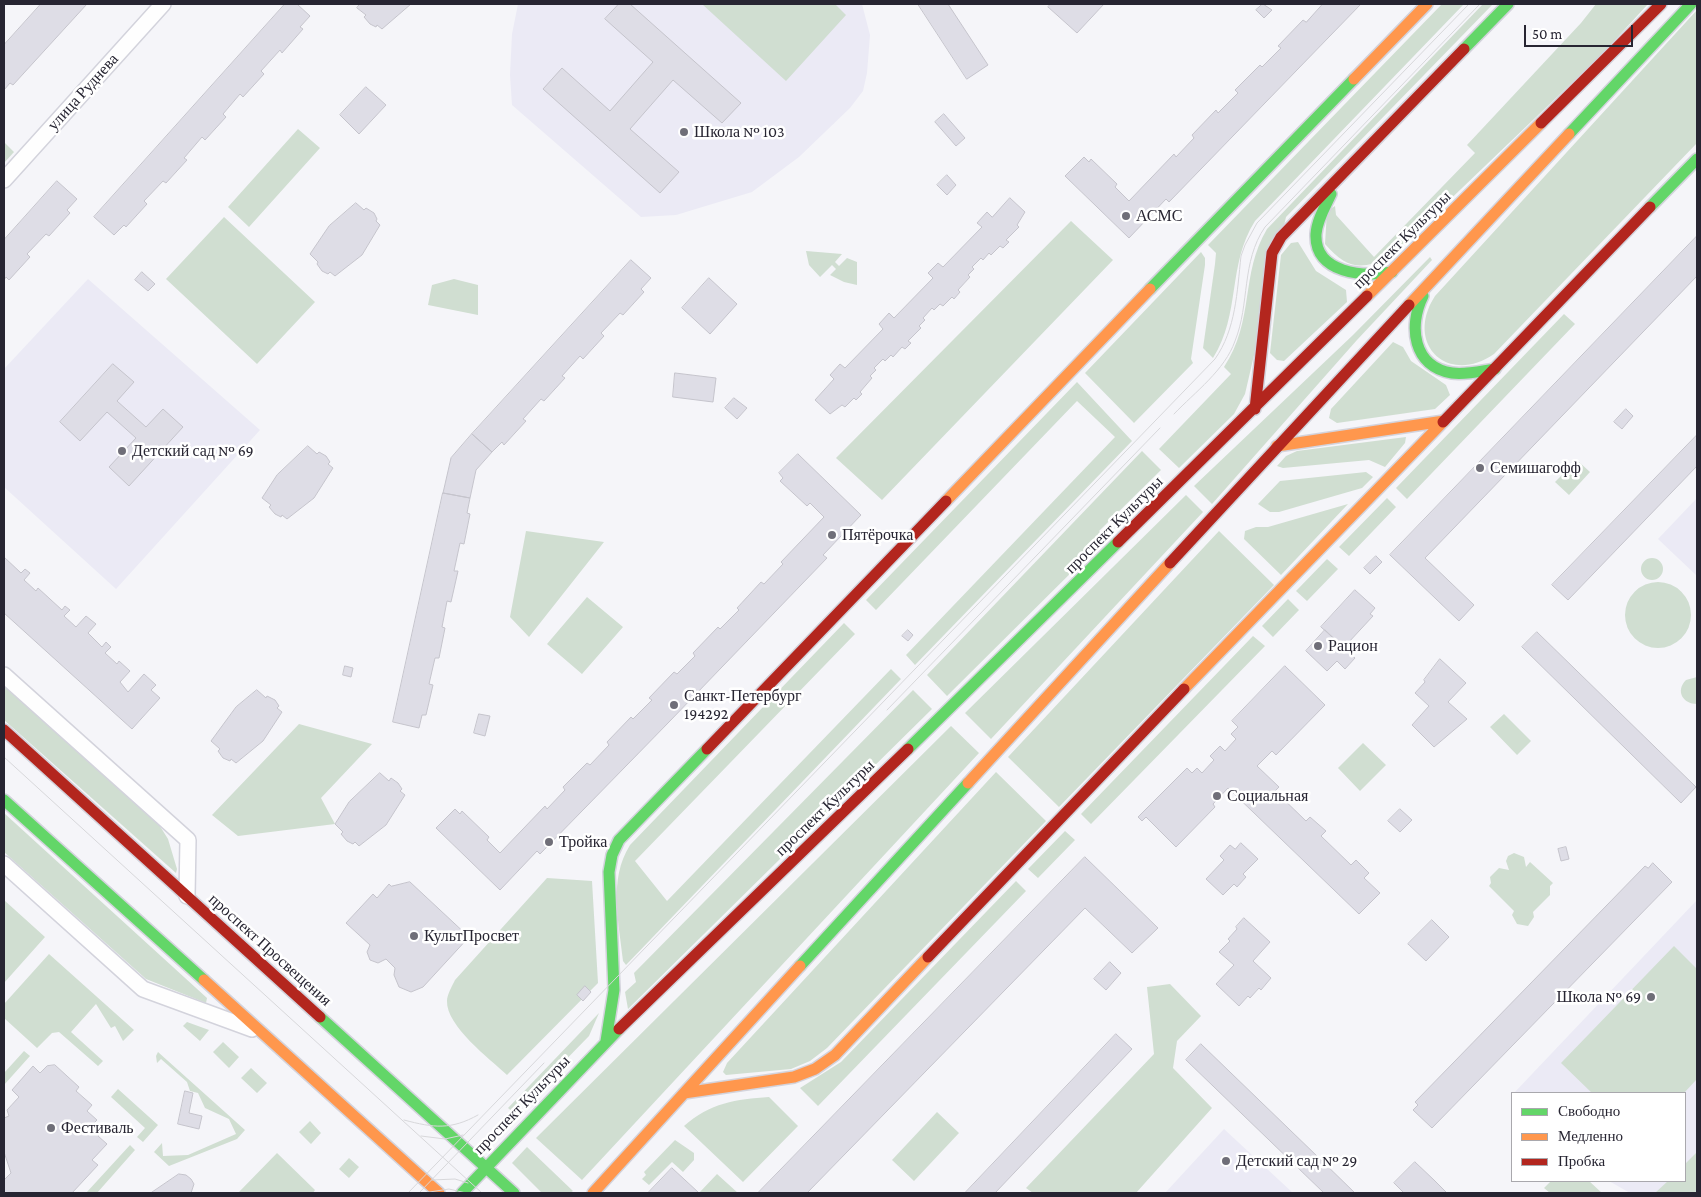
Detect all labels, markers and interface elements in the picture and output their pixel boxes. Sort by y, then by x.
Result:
scale bar [1526,15,1635,47]
text: 50 m [1532,26,1562,42]
street label: улица Руднева [44,50,122,134]
place label: Школа № 103 [694,122,785,142]
marker: Школа № 103 [678,126,690,138]
street label: проспект Культуры [1349,187,1455,293]
place label: АСМС [1136,206,1182,226]
marker: АСМС [1120,210,1132,222]
place label: Детский сад № 69 [132,441,254,461]
marker: Детский сад № 69 [116,445,128,457]
place label: Семишагофф [1490,458,1581,478]
marker: Семишагофф [1474,462,1486,474]
street label: проспект Культуры [1061,472,1167,578]
place label: Пятёрочка [842,525,913,545]
marker: Пятёрочка [826,529,838,541]
place label: Рацион [1328,636,1378,656]
marker: Рацион [1312,640,1324,652]
place label: Санкт-Петербург 194292 [684,686,802,724]
marker: Санкт-Петербург 194292 [668,699,680,711]
street label: проспект Культуры [771,756,879,860]
place label: Социальная [1227,786,1308,806]
marker: Социальная [1211,790,1223,802]
place label: Тройка [559,832,607,852]
marker: Тройка [543,836,555,848]
street label: проспект Просвещения [205,890,335,1010]
place label: КультПросвет [424,926,519,946]
marker: КультПросвет [408,930,420,942]
place label: Школа № 69 [1556,987,1641,1007]
marker: Школа № 69 [1645,991,1657,1003]
street label: проспект Культуры [470,1051,574,1159]
legend [1511,1092,1686,1182]
text: Свободно [1558,1103,1620,1119]
place label: Фестиваль [61,1118,134,1138]
marker: Фестиваль [45,1122,57,1134]
text: Медленно [1558,1128,1623,1144]
place label: Детский сад № 29 [1236,1151,1357,1171]
text: Пробка [1558,1153,1605,1169]
marker: Детский сад № 29 [1220,1155,1232,1167]

